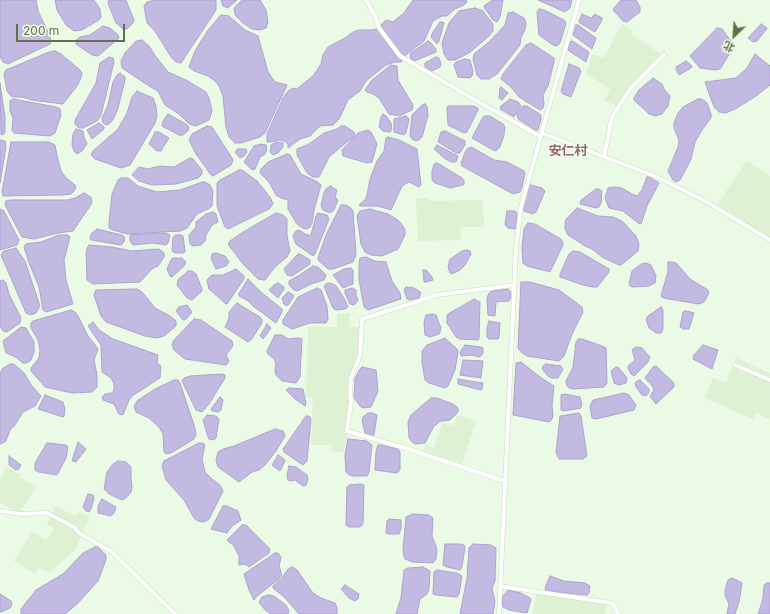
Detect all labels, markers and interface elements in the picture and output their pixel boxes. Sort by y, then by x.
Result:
scale bar [18,16,127,42]
north arrow [714,16,754,56]
text: 200 m [23,23,59,38]
text: 北 [721,38,737,56]
district label: 安仁村 [549,143,587,159]

